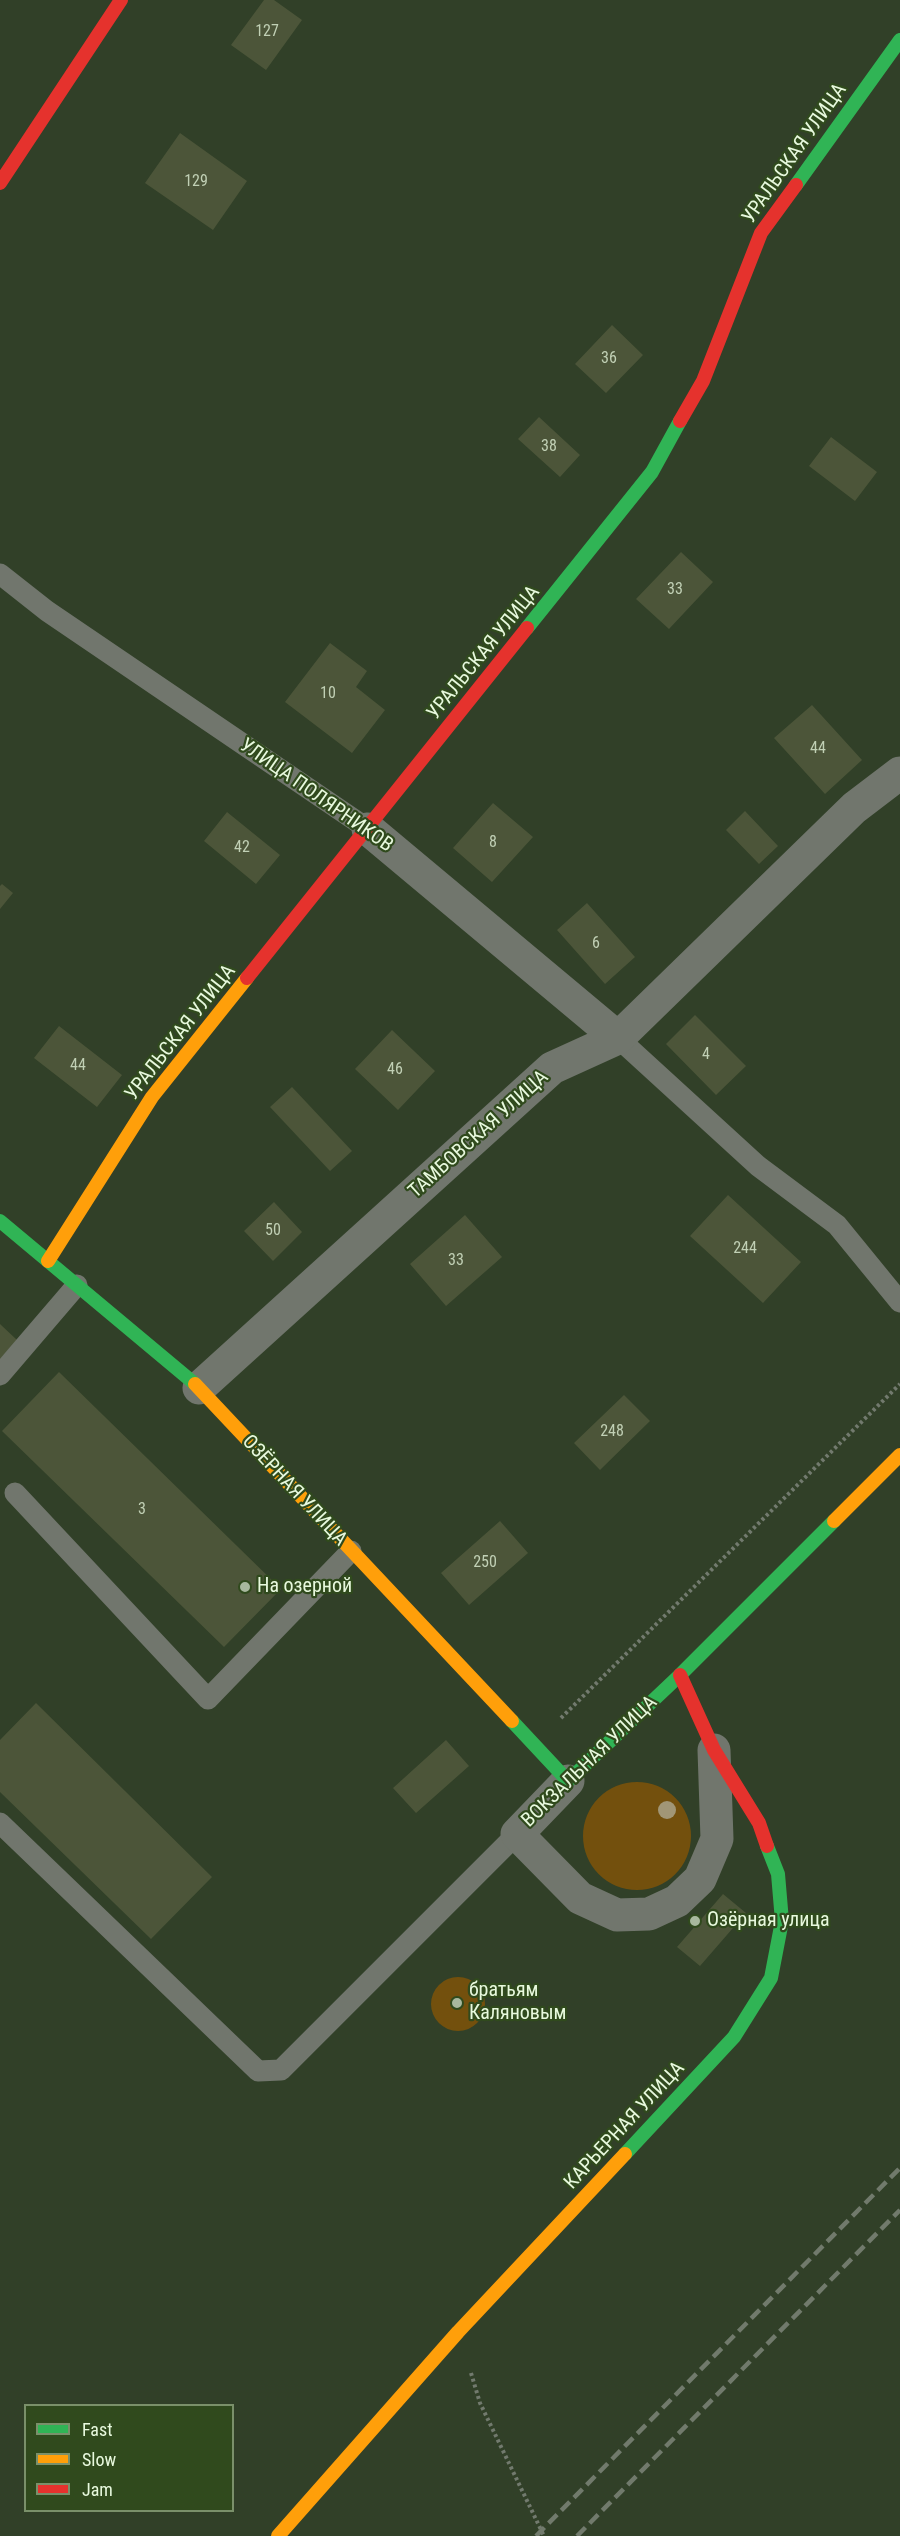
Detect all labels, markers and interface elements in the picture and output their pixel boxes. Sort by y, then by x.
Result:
house number: 127 [255,22,279,42]
street label: УРАЛЬСКАЯ УЛИЦА [738,79,852,229]
house number: 129 [184,172,208,192]
house number: 36 [601,349,617,369]
house number: 38 [541,437,557,457]
house number: 33 [667,580,683,600]
street label: УРАЛЬСКАЯ УЛИЦА [423,581,545,725]
house number: 10 [320,684,336,704]
street label: УЛИЦА ПОЛЯРНИКОВ [235,734,397,858]
house number: 44 [810,739,826,759]
house number: 8 [489,833,497,853]
house number: 42 [234,838,250,858]
house number: 6 [592,934,600,954]
street label: УРАЛЬСКАЯ УЛИЦА [121,960,241,1106]
house number: 4 [702,1045,710,1065]
house number: 44 [70,1056,86,1076]
house number: 46 [387,1060,403,1080]
street label: ТАМБОВСКАЯ УЛИЦА [404,1066,554,1204]
house number: 50 [265,1221,281,1241]
house number: 244 [733,1239,757,1259]
house number: 33 [448,1251,464,1271]
house number: 248 [600,1422,624,1442]
street label: ОЗЁРНАЯ УЛИЦА [236,1431,352,1551]
house number: 3 [138,1500,146,1520]
house number: 250 [473,1553,497,1573]
place label: На озерной [257,1575,352,1599]
marker: На озерной [238,1580,252,1594]
street label: ВОКЗАЛЬНАЯ УЛИЦА [517,1691,663,1833]
place label: Озёрная улица [707,1909,830,1933]
marker: Озёрная улица [688,1914,702,1928]
place label: братьям Каляновым [469,1979,566,2026]
marker: братьям Каляновым [450,1996,464,2010]
street label: КАРЬЕРНАЯ УЛИЦА [560,2057,690,2195]
legend [24,2404,234,2512]
text: Fast [82,2419,113,2440]
text: Slow [82,2449,116,2470]
text: Jam [82,2479,113,2500]

